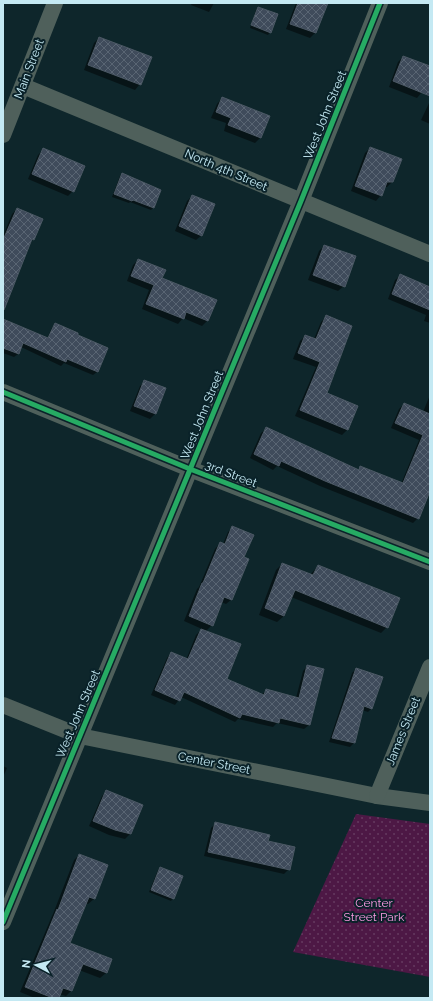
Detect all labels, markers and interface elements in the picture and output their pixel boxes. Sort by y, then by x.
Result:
street label: Main Street [11,37,47,101]
street label: West John Street [301,69,349,161]
street label: North 4th Street [183,146,269,194]
street label: West John Street [178,369,226,461]
street label: 3rd Street [203,458,259,490]
street label: West John Street [53,668,103,760]
street label: James Street [383,695,423,767]
street label: Center Street [177,749,251,777]
park label: Center Street Park [344,896,405,924]
north arrow [16,945,56,985]
text: N [20,959,34,969]

